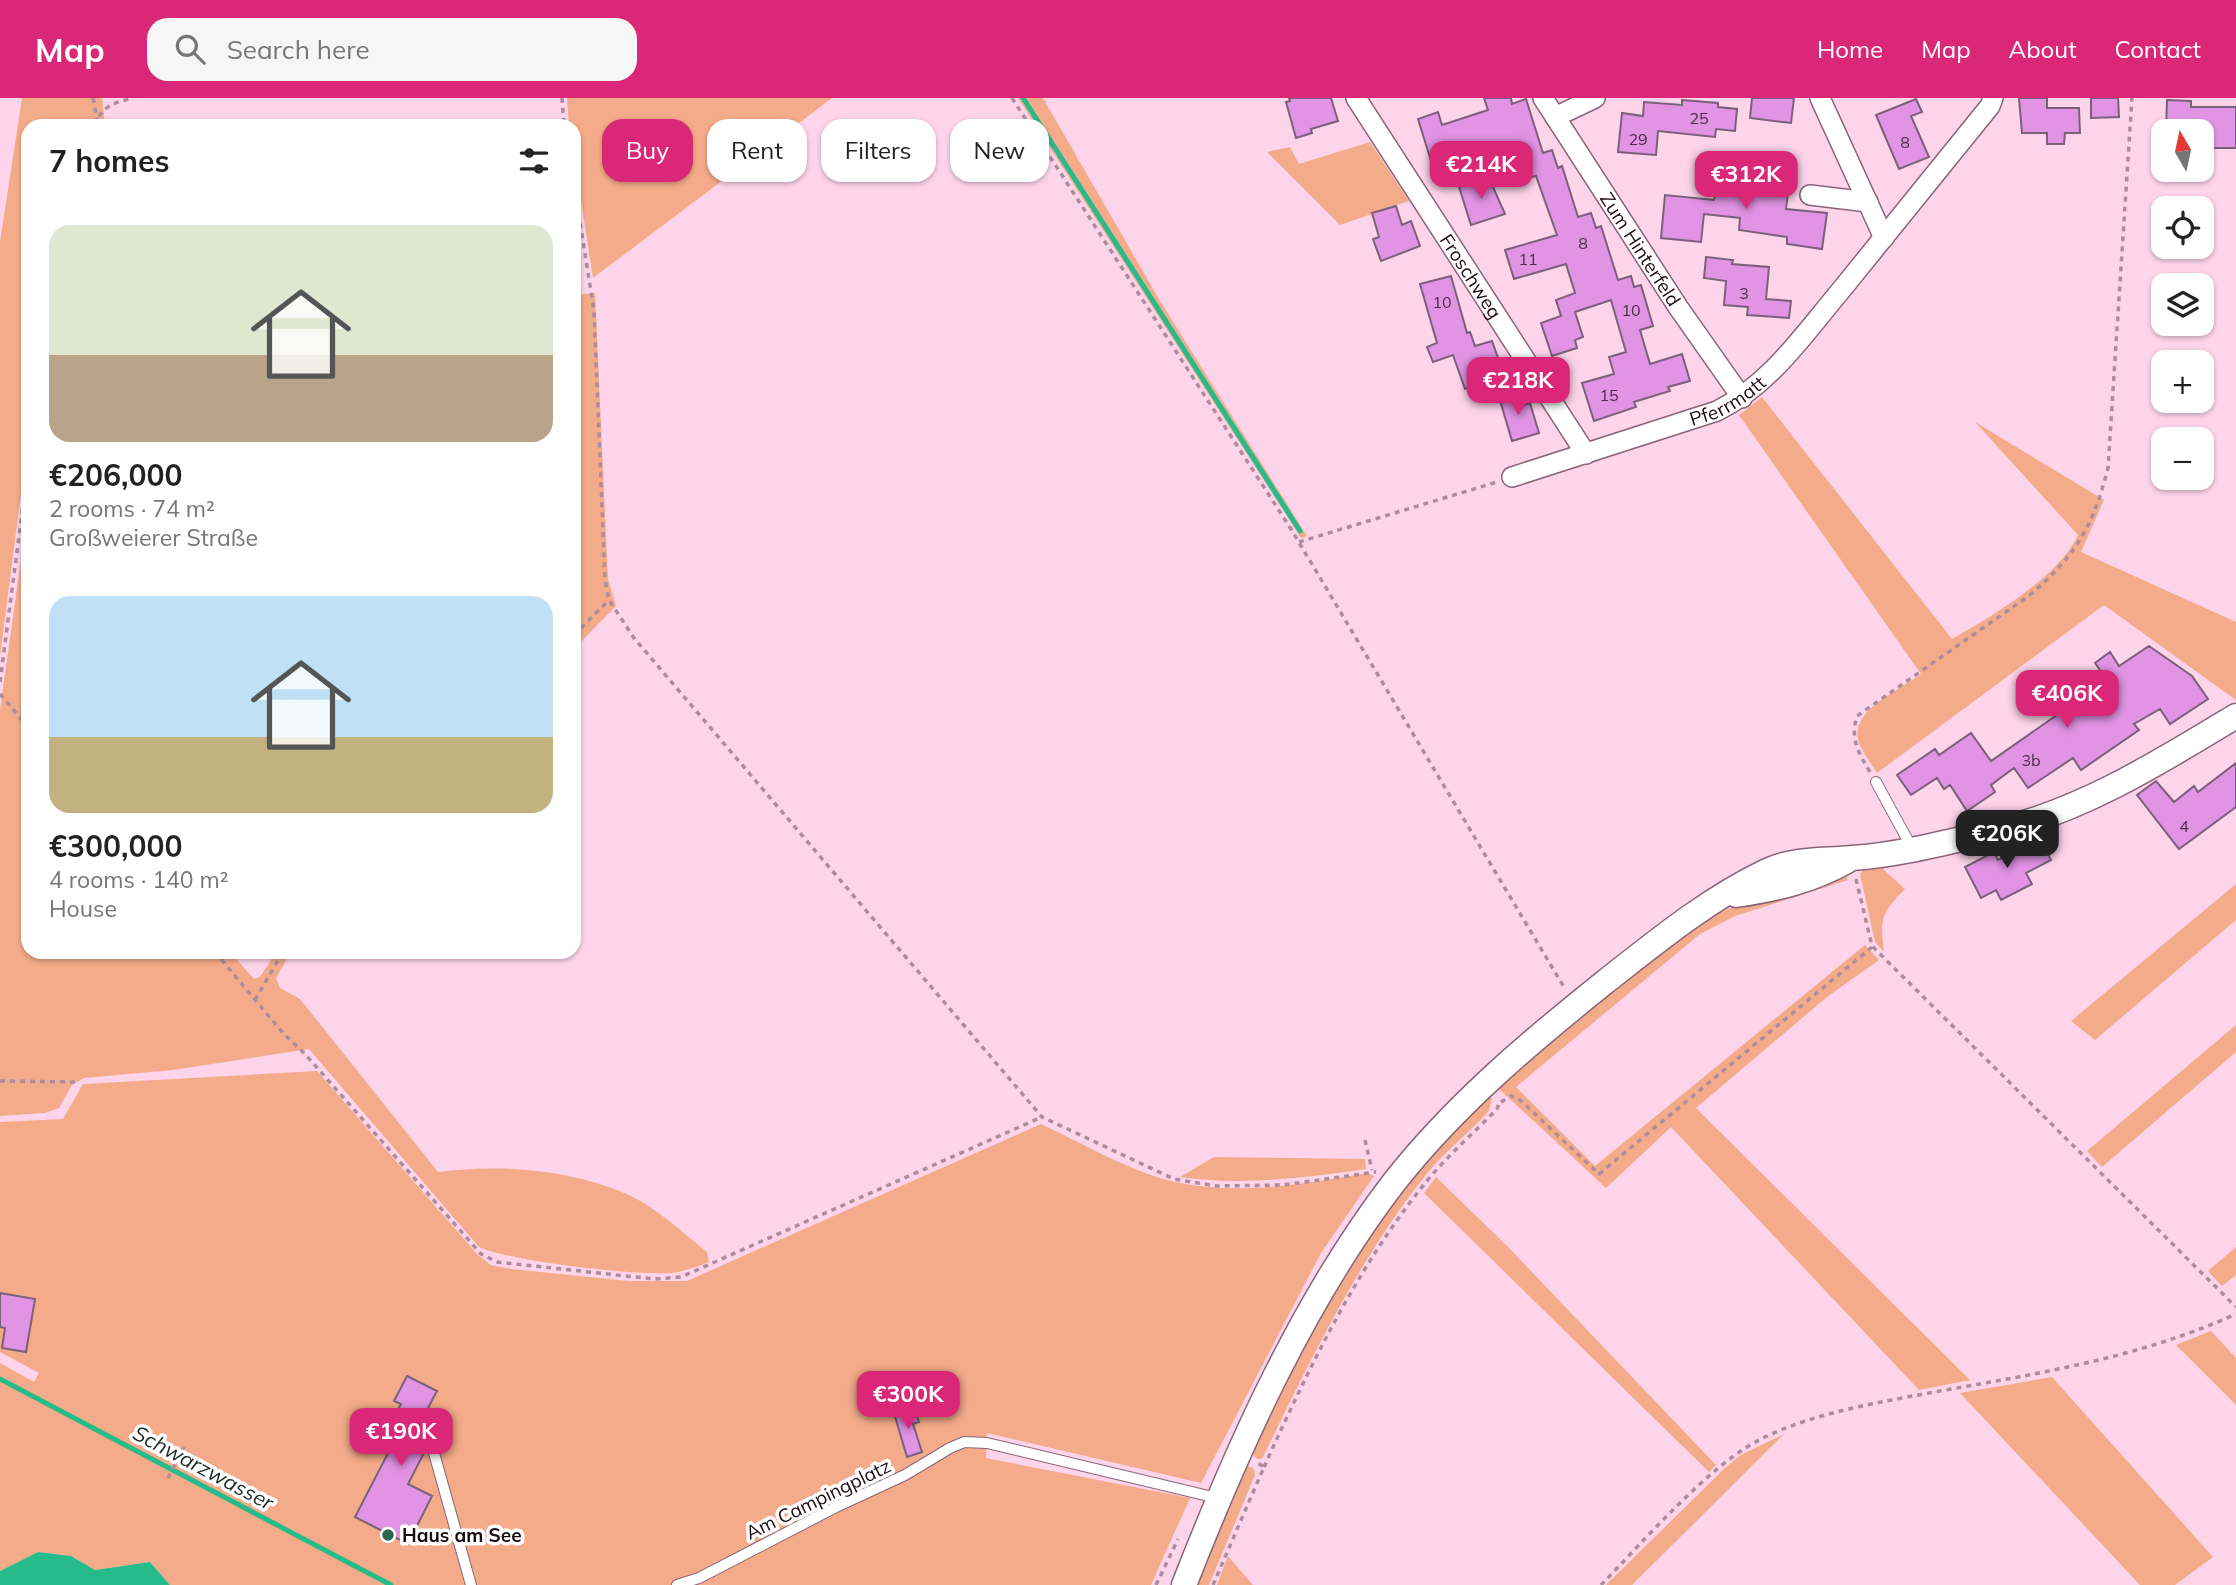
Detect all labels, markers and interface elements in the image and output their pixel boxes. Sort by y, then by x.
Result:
search box [147,18,637,81]
text: Map [35,29,105,70]
icon: search [171,30,209,68]
text: Search here [227,33,370,66]
text: Home [1817,34,1883,64]
text: Map [1921,34,1971,64]
text: About [2009,34,2077,64]
text: Contact [2115,34,2201,64]
house number: 25 [1689,108,1709,128]
chip: Buy [602,119,693,182]
chip: Rent [707,119,807,182]
chip: Filters [821,119,936,182]
chip: New [950,119,1049,182]
north arrow [2151,119,2214,182]
map controls [2151,119,2214,490]
house number: 29 [1628,129,1648,149]
house number: 8 [1900,132,1910,152]
pin: €214K [1432,141,1530,201]
text: 7 homes [49,142,170,180]
icon: filters [515,142,553,180]
text: €214K [1446,149,1516,178]
pin: €312K [1697,152,1795,211]
text: €312K [1711,159,1781,188]
street label: Zum Hinterfeld [1595,188,1686,311]
button: locate [2151,196,2214,259]
street label: Froschweg [1435,229,1507,323]
house number: 8 [1578,233,1588,253]
house number: 11 [1518,249,1538,269]
icon: home [238,271,364,397]
button: layers [2151,273,2214,336]
house number: 3 [1739,283,1749,303]
house number: 10 [1432,292,1452,312]
house number: 10 [1621,300,1641,320]
button: + [2151,350,2214,413]
pin: €218K [1469,358,1567,417]
text: €218K [1483,365,1553,394]
street label: Pferrmatt [1686,370,1771,431]
house number: 15 [1599,385,1619,405]
button: − [2151,427,2214,490]
text: €206,000 [49,456,182,494]
text: 2 rooms · 74 m² [49,494,215,523]
text: Großweierer Straße [49,523,258,552]
icon: home [238,642,364,768]
pin: €406K [2018,670,2116,730]
text: €406K [2032,678,2102,707]
house number: 3b [2021,750,2041,770]
pin: €206K [1958,810,2056,870]
house number: 4 [2179,816,2189,836]
text: €206K [1972,818,2042,847]
text: €300,000 [49,827,182,865]
text: 4 rooms · 140 m² [49,865,229,894]
text: House [49,894,117,923]
pin: €300K [859,1372,957,1431]
text: €300K [873,1379,943,1408]
pin: €190K [352,1408,450,1468]
text: €190K [366,1416,436,1445]
water label: Schwarzwasser [129,1419,279,1516]
street label: Am Campingplatz [741,1453,895,1545]
place label: Haus am See [402,1523,522,1547]
marker: Haus am See [380,1527,396,1543]

